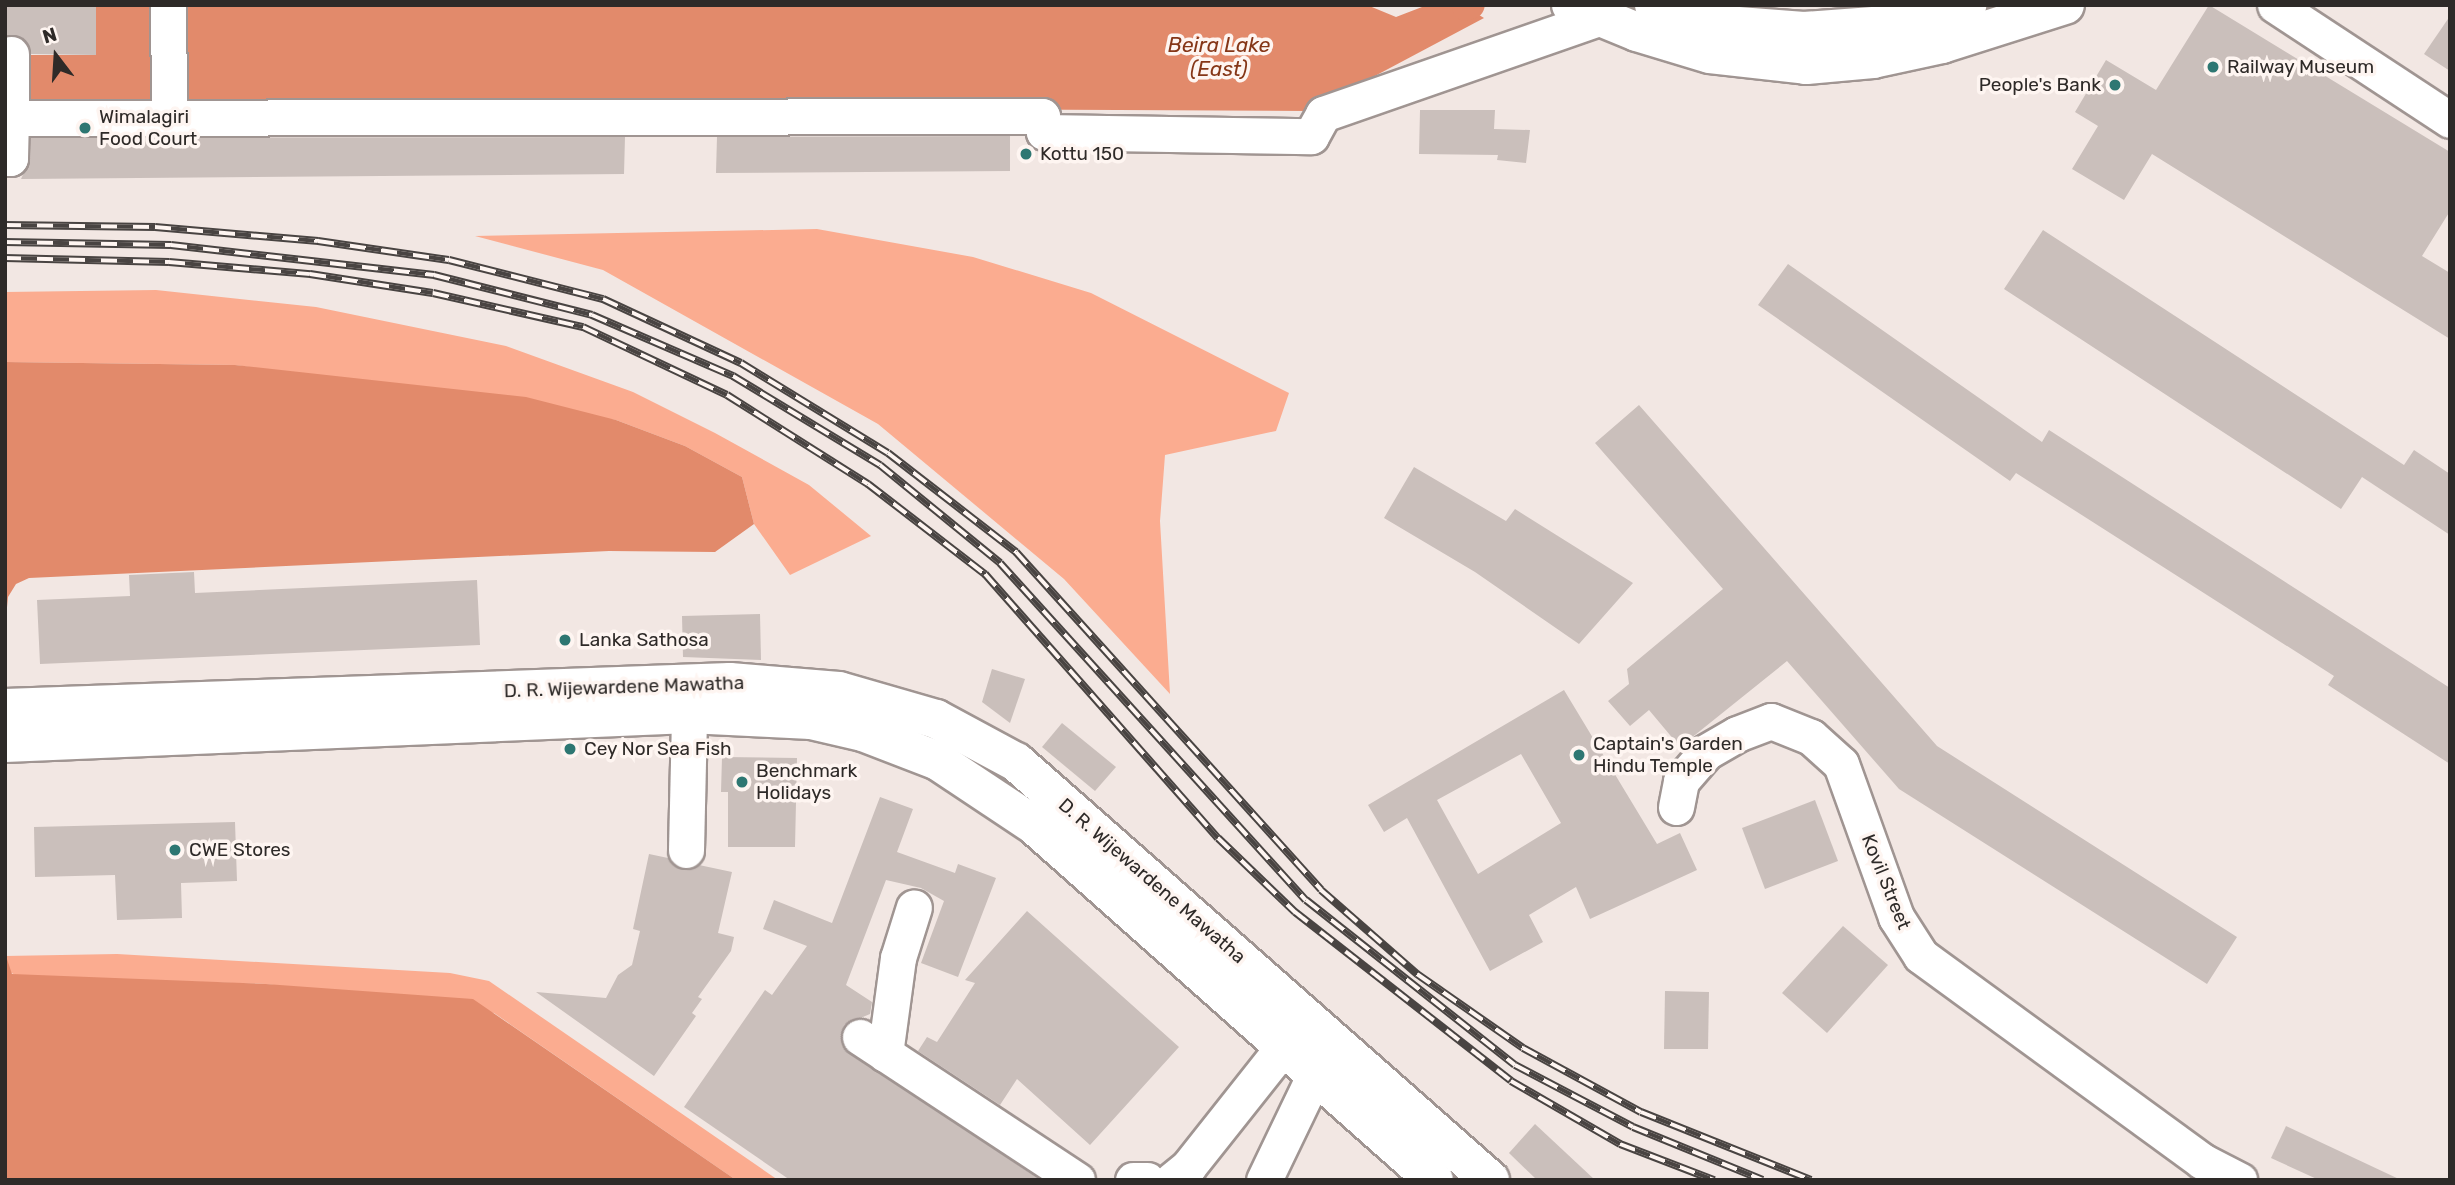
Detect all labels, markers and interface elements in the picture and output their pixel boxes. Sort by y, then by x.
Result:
north arrow [21,21,91,91]
text: N [40,22,60,48]
water label: Beira Lake (East) [1168,32,1270,82]
place label: Railway Museum [2227,56,2375,78]
marker: Railway Museum [2205,59,2221,75]
place label: People's Bank [1979,74,2101,96]
marker: People's Bank [2107,77,2123,93]
place label: Wimalagiri Food Court [99,106,197,150]
marker: Wimalagiri Food Court [77,120,93,136]
place label: Kottu 150 [1040,143,1124,165]
marker: Kottu 150 [1018,146,1034,162]
place label: Lanka Sathosa [579,629,709,651]
marker: Lanka Sathosa [557,632,573,648]
street label: D. R. Wijewardene Mawatha [503,671,745,703]
place label: Captain's Garden Hindu Temple [1593,733,1743,777]
place label: Cey Nor Sea Fish [584,738,733,760]
marker: Cey Nor Sea Fish [562,741,578,757]
marker: Captain's Garden Hindu Temple [1571,747,1587,763]
place label: Benchmark Holidays [756,760,857,804]
marker: Benchmark Holidays [734,774,750,790]
street label: D. R. Wijewardene Mawatha [1054,793,1250,969]
street label: Kovil Street [1857,831,1915,933]
place label: CWE Stores [189,839,291,861]
marker: CWE Stores [167,842,183,858]

